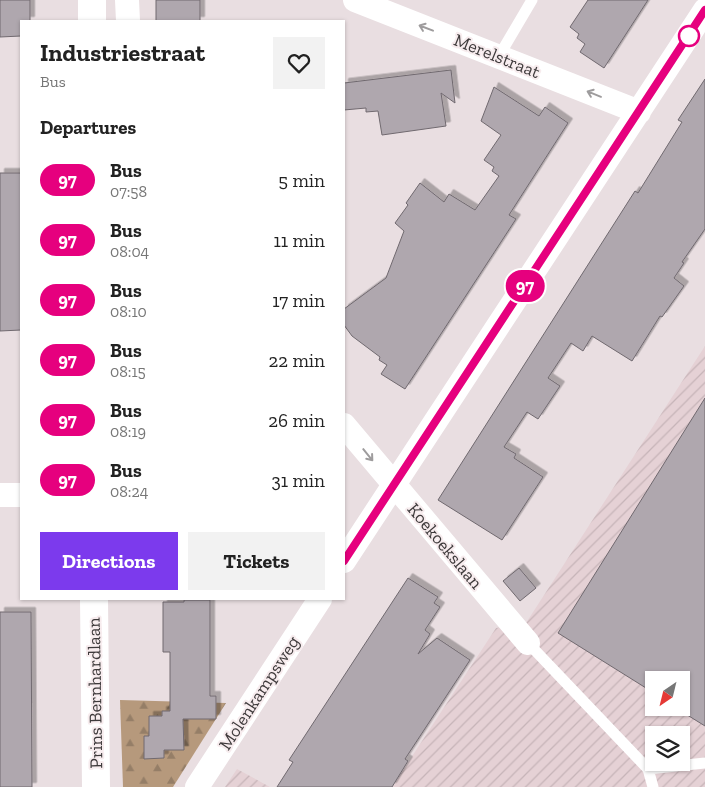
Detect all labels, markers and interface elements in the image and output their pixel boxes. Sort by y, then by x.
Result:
one-way arrow [419,23,434,32]
unlabelled marker [678,25,700,47]
street label: Merelstraat [451,29,544,83]
button: heart [273,37,325,89]
text: Industriestraat [40,38,205,67]
text: Bus [40,72,66,91]
one-way arrow [587,89,602,98]
text: Departures [40,116,136,139]
text: Bus [110,159,142,182]
text: 97 [58,169,77,191]
text: 5 min [278,169,325,192]
text: 07:58 [110,182,147,201]
text: Bus [110,219,142,242]
text: 97 [58,229,77,251]
text: 11 min [273,229,325,252]
text: 08:04 [110,242,149,261]
line badge: 97 [502,270,548,302]
text: 97 [516,275,534,297]
text: Bus [110,279,142,302]
text: 97 [58,289,77,311]
text: 17 min [272,289,325,312]
text: 08:10 [110,302,147,321]
text: Bus [110,339,142,362]
text: 97 [58,349,77,371]
text: 22 min [269,349,325,372]
text: 08:15 [110,362,146,381]
text: Bus [110,399,142,422]
text: 97 [58,409,77,431]
text: 26 min [268,409,325,432]
text: 08:19 [110,422,146,441]
one-way arrow [363,448,374,461]
text: Bus [110,459,142,482]
text: 97 [58,469,77,491]
text: 31 min [271,469,325,492]
text: 08:24 [110,482,148,501]
street label: Koekoekslaan [403,499,488,594]
button: Directions [40,532,178,590]
button: Tickets [188,532,325,590]
street label: Prins Bernhardlaan [83,617,107,769]
street label: Molenkampsweg [214,632,304,754]
north arrow [645,671,690,716]
map controls [645,671,690,771]
button: layers [645,726,690,771]

